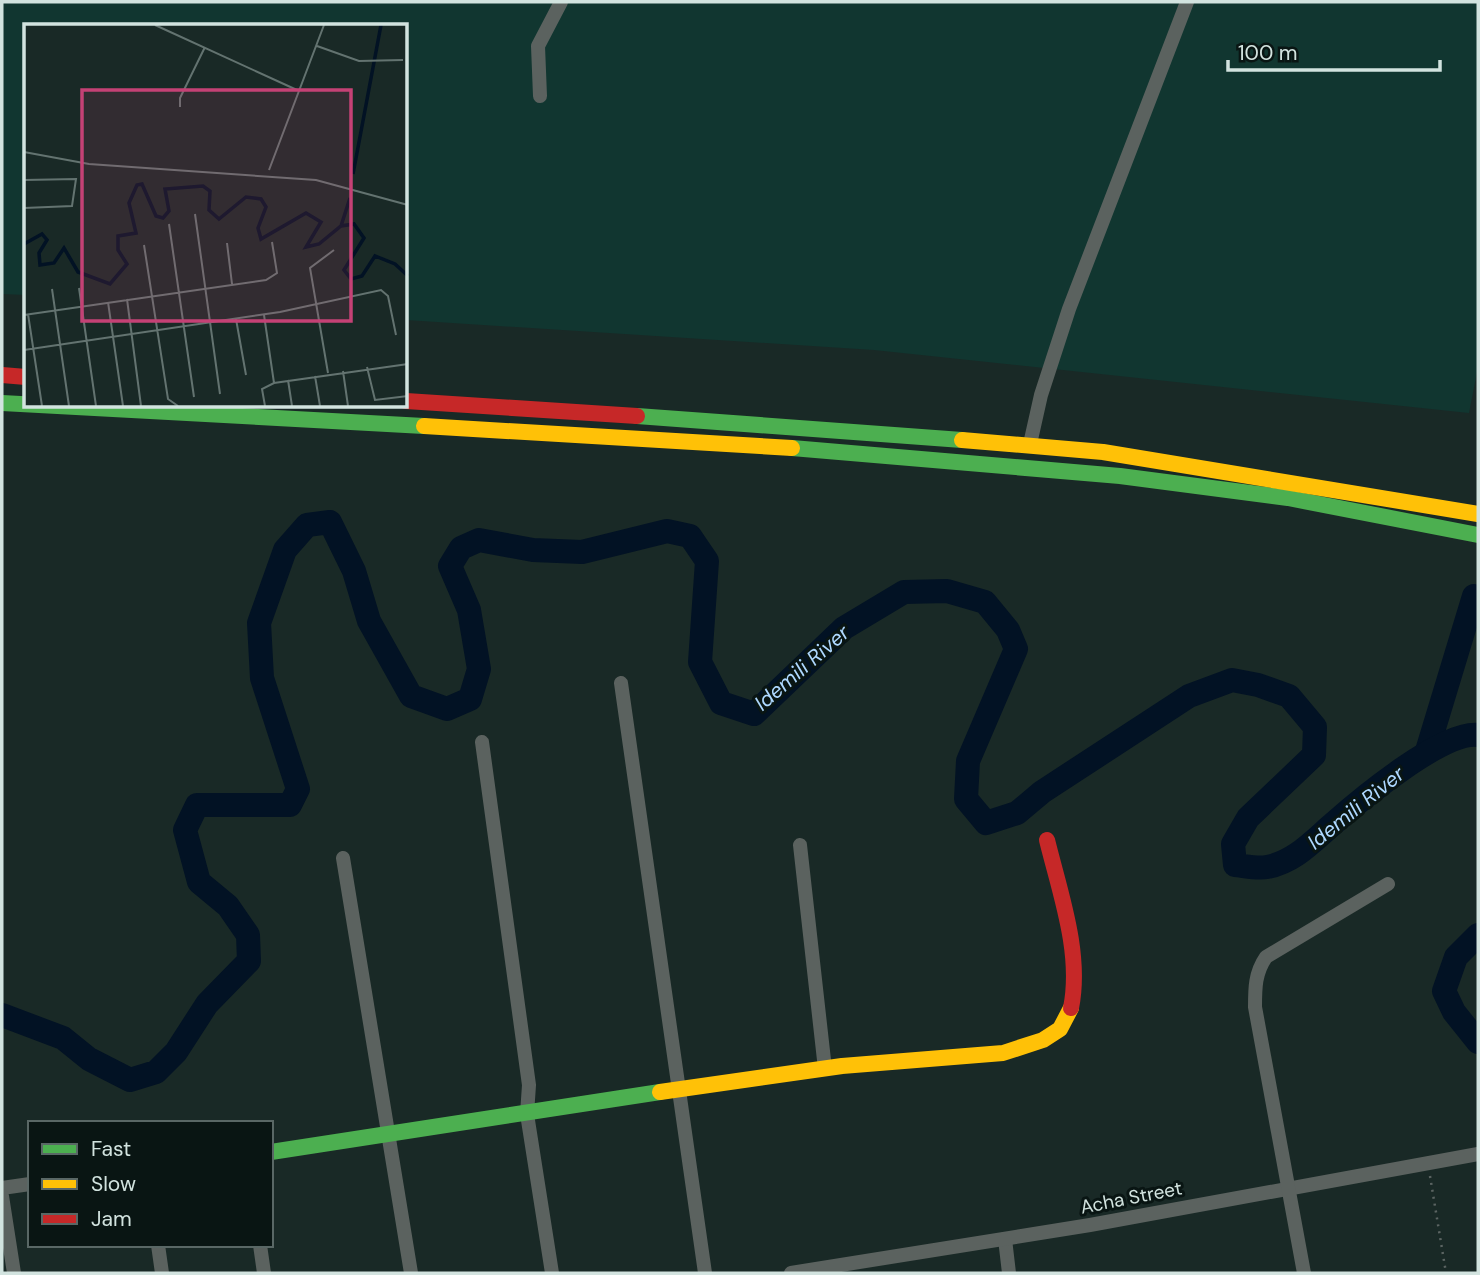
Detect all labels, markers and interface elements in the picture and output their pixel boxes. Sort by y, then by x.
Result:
inset map [24,24,408,408]
scale bar [1228,28,1440,72]
text: 100 m [1238,39,1298,67]
water label: Idemili River [748,618,856,717]
water label: Idemili River [1302,759,1411,856]
legend [28,1121,273,1247]
text: Fast [91,1135,131,1163]
text: Slow [91,1170,136,1198]
street label: Acha Street [1078,1175,1184,1220]
text: Jam [91,1205,132,1233]

